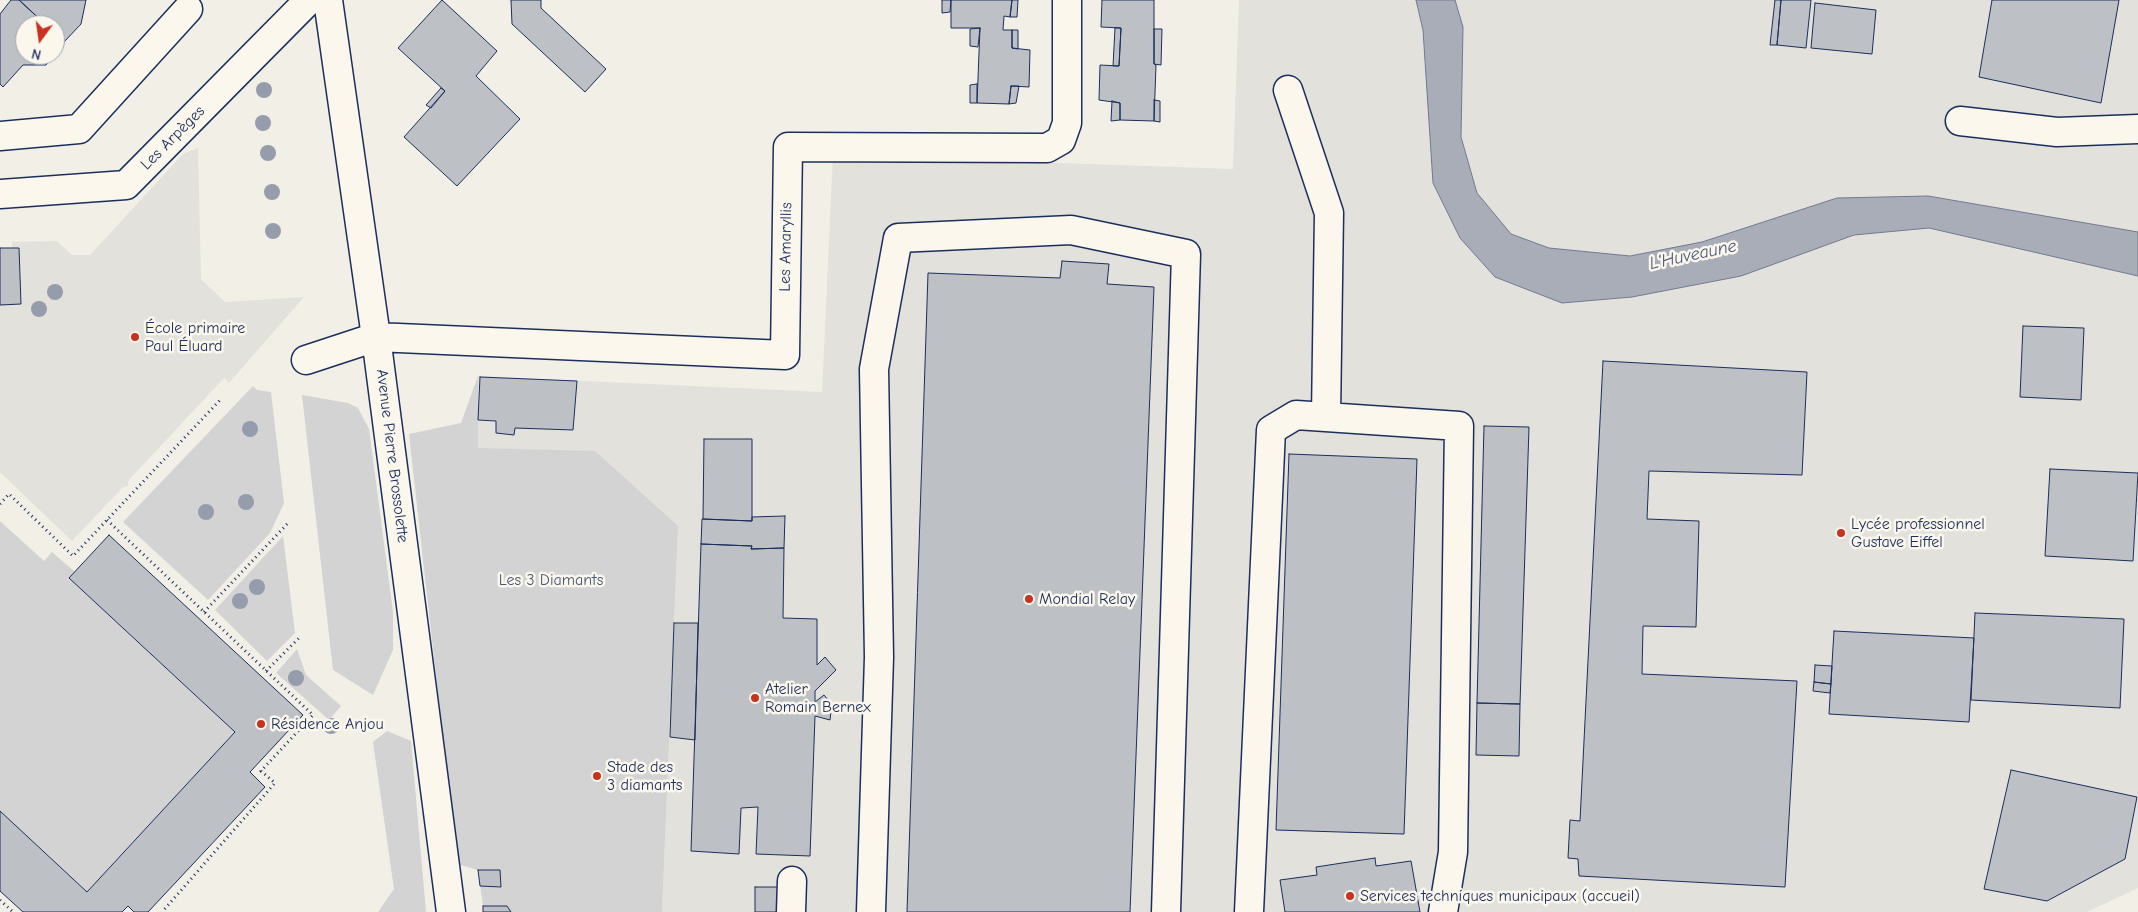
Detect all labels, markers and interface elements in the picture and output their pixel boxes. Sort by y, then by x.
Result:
north arrow [15,15,65,65]
text: N [30,45,43,63]
street label: Les Arpèges [137,102,209,174]
street label: Les Amaryllis [776,202,796,292]
water label: L'Huveaune [1647,235,1739,275]
place label: École primaire Paul Éluard [145,318,245,356]
marker: École primaire Paul Éluard [129,331,141,343]
street label: Avenue Pierre Brossolette [372,368,412,544]
place label: Lycée professionnel Gustave Eiffel [1851,514,1985,552]
marker: Lycée professionnel Gustave Eiffel [1835,527,1847,539]
park label: Les 3 Diamants [499,570,603,590]
place label: Mondial Relay [1039,589,1135,609]
marker: Mondial Relay [1023,593,1035,605]
place label: Atelier Romain Bernex [765,679,871,717]
marker: Atelier Romain Bernex [749,692,761,704]
place label: Résidence Anjou [271,714,384,734]
marker: Résidence Anjou [255,718,267,730]
place label: Stade des 3 diamants [607,757,682,795]
marker: Stade des 3 diamants [591,770,603,782]
place label: Services techniques municipaux (accueil) [1360,886,1640,906]
marker: Services techniques municipaux (accueil) [1344,890,1356,902]

